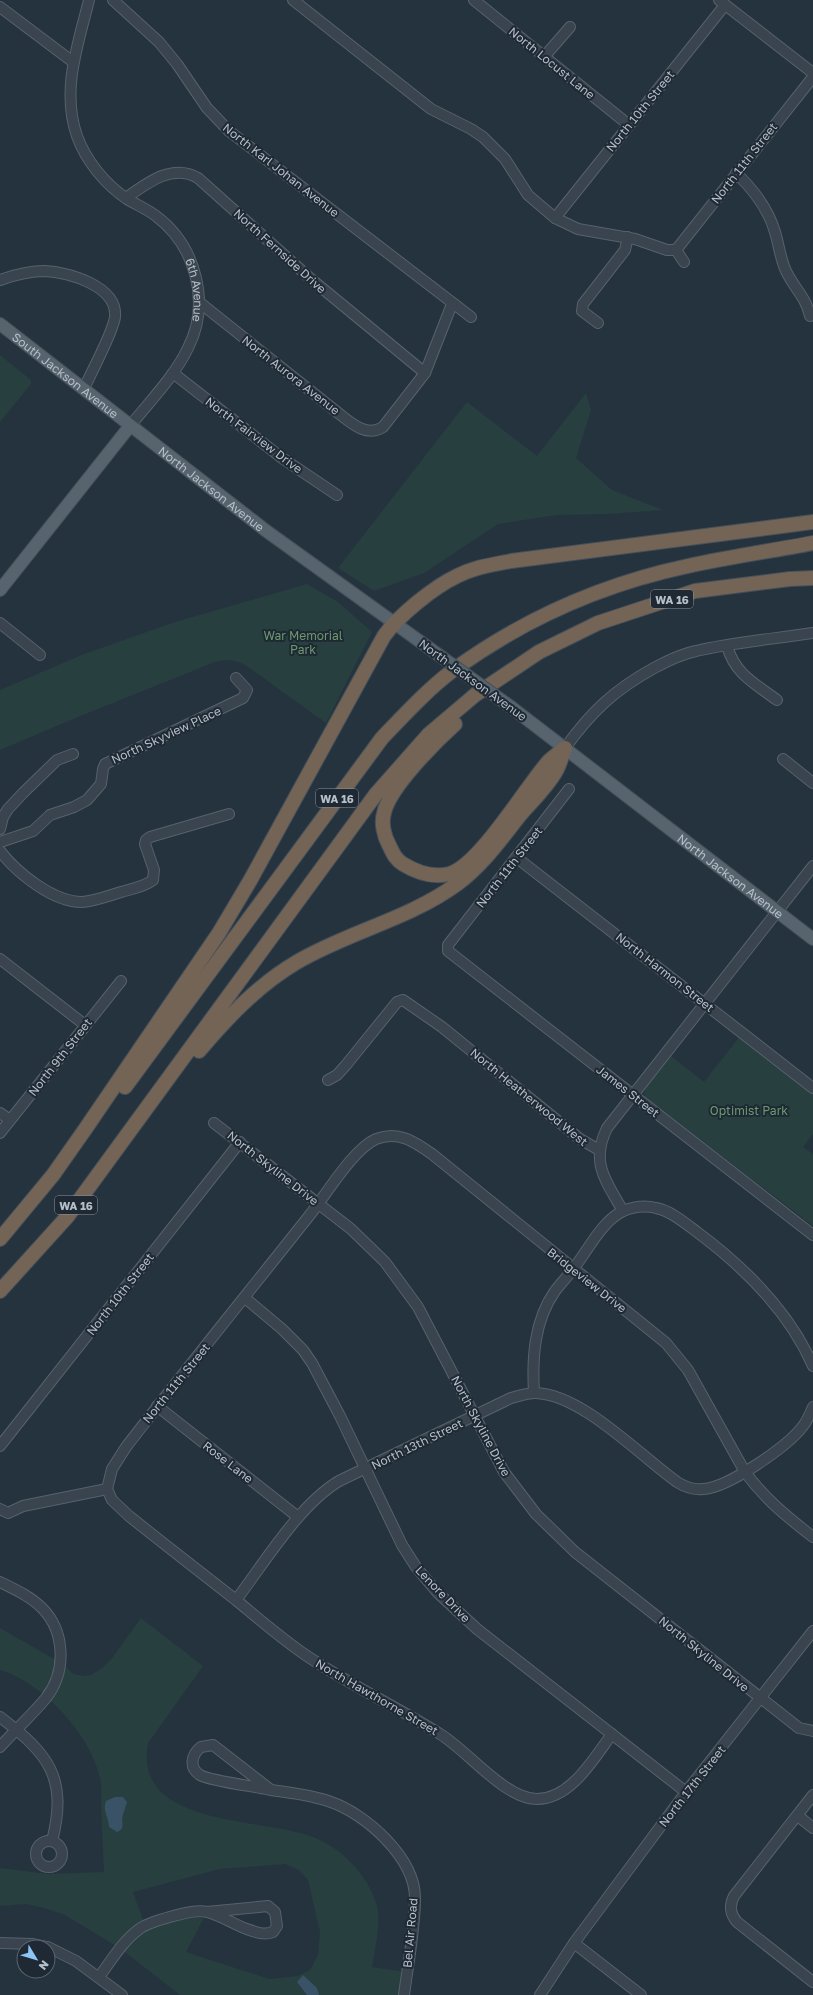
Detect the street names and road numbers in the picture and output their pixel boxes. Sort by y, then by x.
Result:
street label: North Locust Lane [506,24,598,102]
street label: North 10th Street [603,67,678,155]
street label: North 11th Street [708,119,780,207]
street label: North Karl Johan Avenue [220,120,342,220]
street label: North Fernside Drive [231,206,329,296]
street label: 6th Avenue [183,256,206,323]
street label: South Jackson Avenue [9,329,122,421]
street label: North Aurora Avenue [239,332,343,418]
street label: North Fairview Drive [203,394,305,476]
street label: North Jackson Avenue [156,443,267,534]
road number: WA 16 [651,590,693,608]
street label: North Jackson Avenue [416,636,530,724]
street label: North Skyview Place [109,703,223,767]
road number: WA 16 [316,789,358,807]
street label: North 11th Street [473,823,545,911]
street label: North Jackson Avenue [675,830,787,921]
street label: North Harmon Street [613,929,717,1015]
street label: North 9th Street [25,1015,95,1099]
street label: North Heatherwood West [467,1045,591,1149]
street label: James Street [593,1062,663,1120]
street label: North Skyline Drive [224,1128,322,1208]
road number: WA 16 [55,1196,97,1214]
street label: Bridgeview Drive [544,1244,630,1316]
street label: North 10th Street [83,1250,157,1338]
street label: North 11th Street [139,1340,213,1426]
street label: North Skyline Drive [448,1373,514,1479]
street label: North 13th Street [369,1415,465,1473]
street label: Rose Lane [200,1438,256,1486]
street label: Lenore Drive [412,1563,474,1625]
street label: North Skyline Drive [656,1613,752,1695]
street label: North Hawthorne Street [313,1656,441,1738]
street label: North 17th Street [656,1742,729,1830]
street label: Bel Air Road [399,1897,421,1969]

